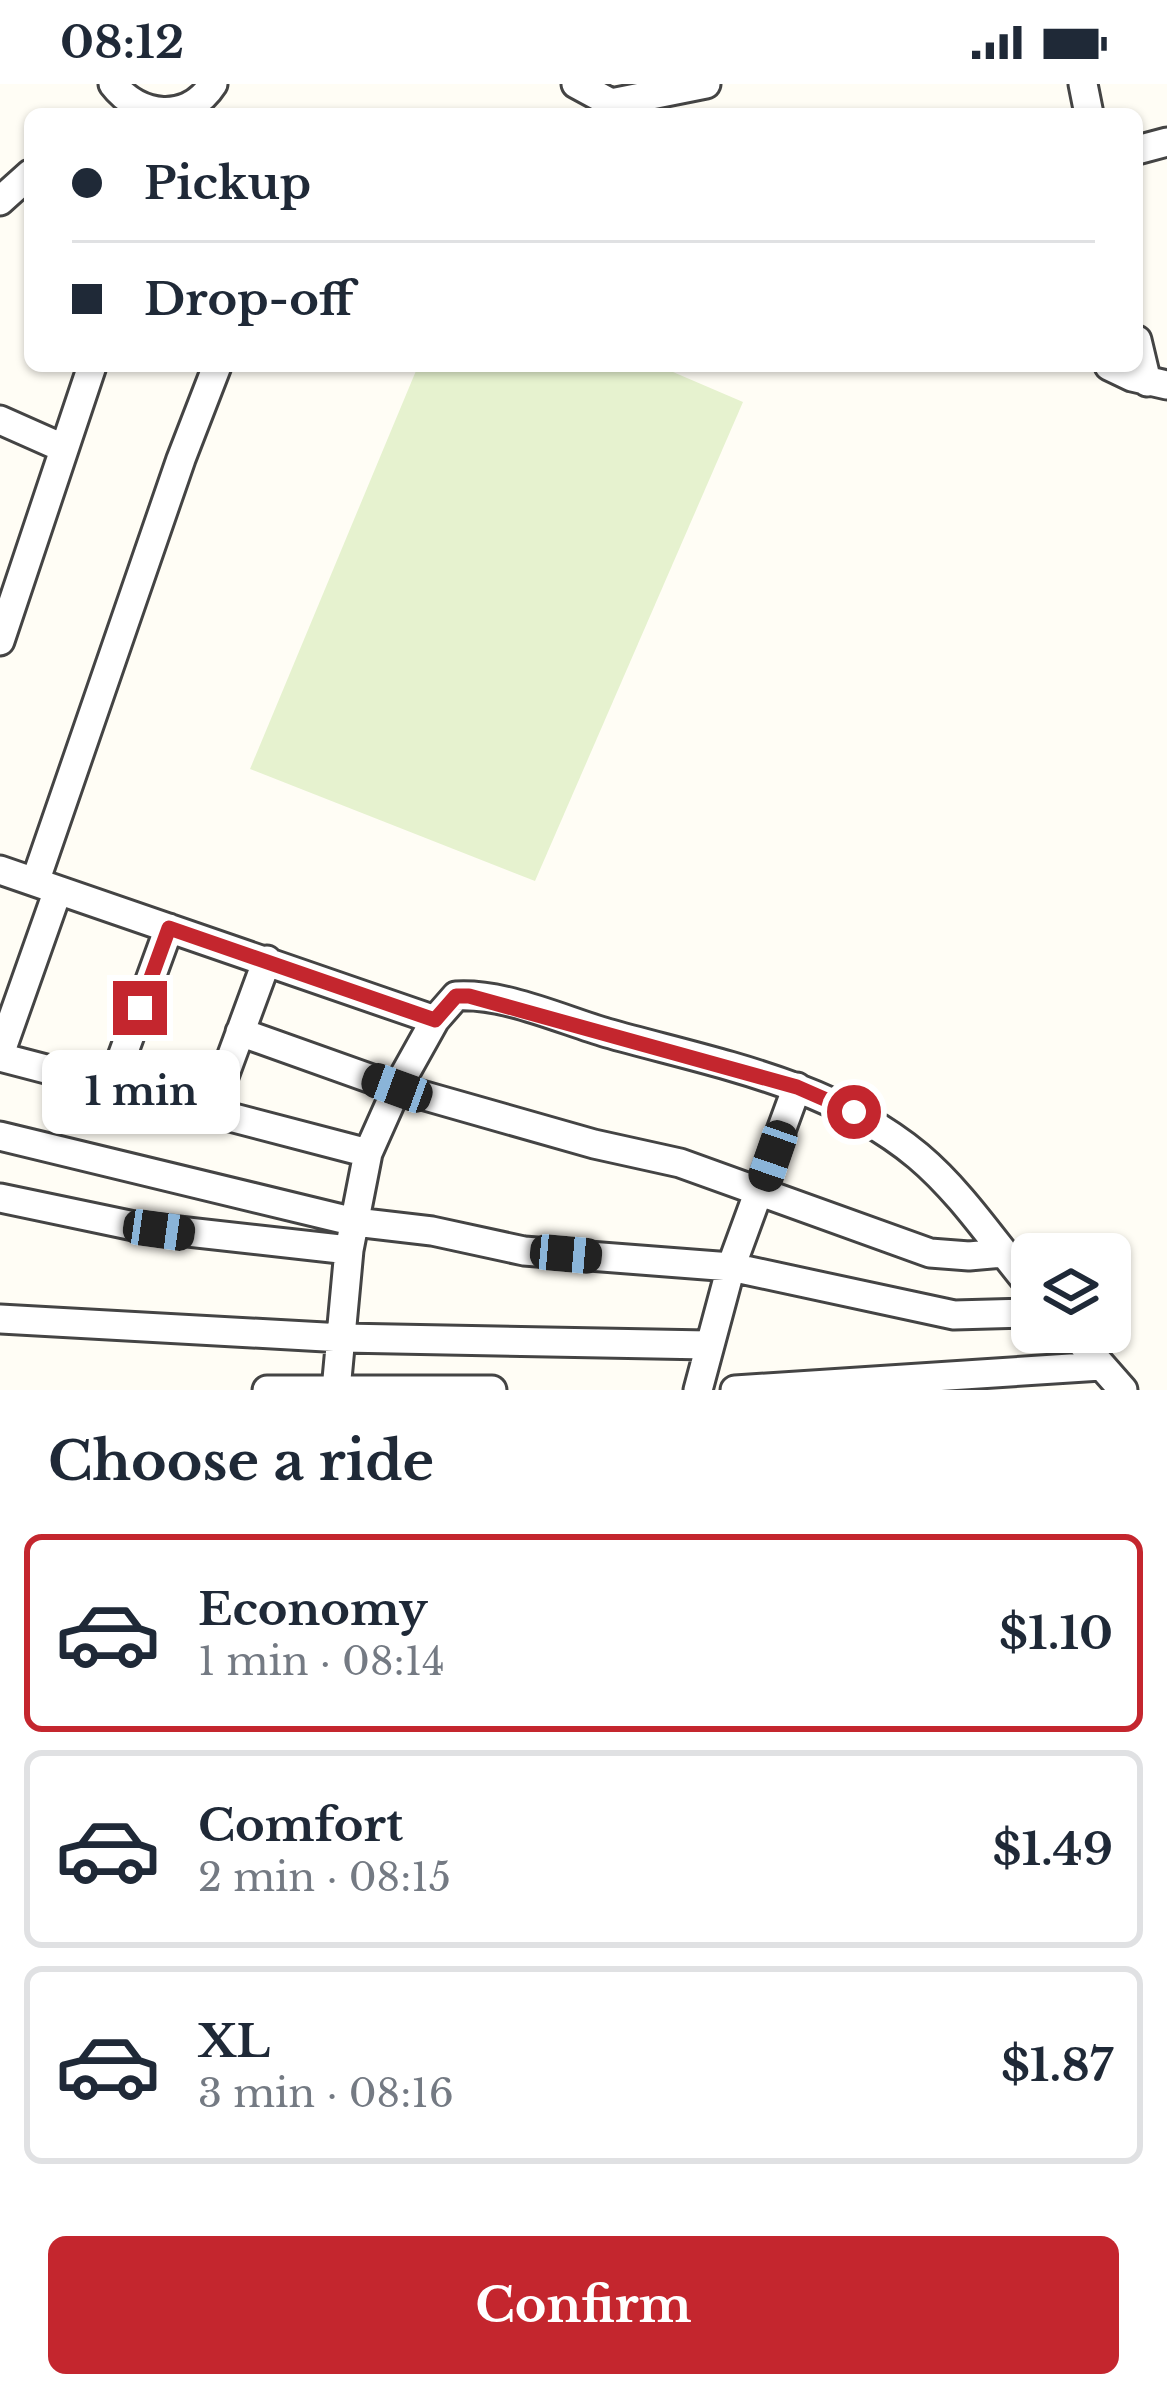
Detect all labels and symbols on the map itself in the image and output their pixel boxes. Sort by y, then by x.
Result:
route end [113,981,167,1035]
callout: 1 min [41,1050,239,1134]
car [357,1059,437,1117]
route start [827,1085,881,1139]
car [744,1116,802,1196]
car [121,1207,197,1253]
car [529,1233,603,1275]

